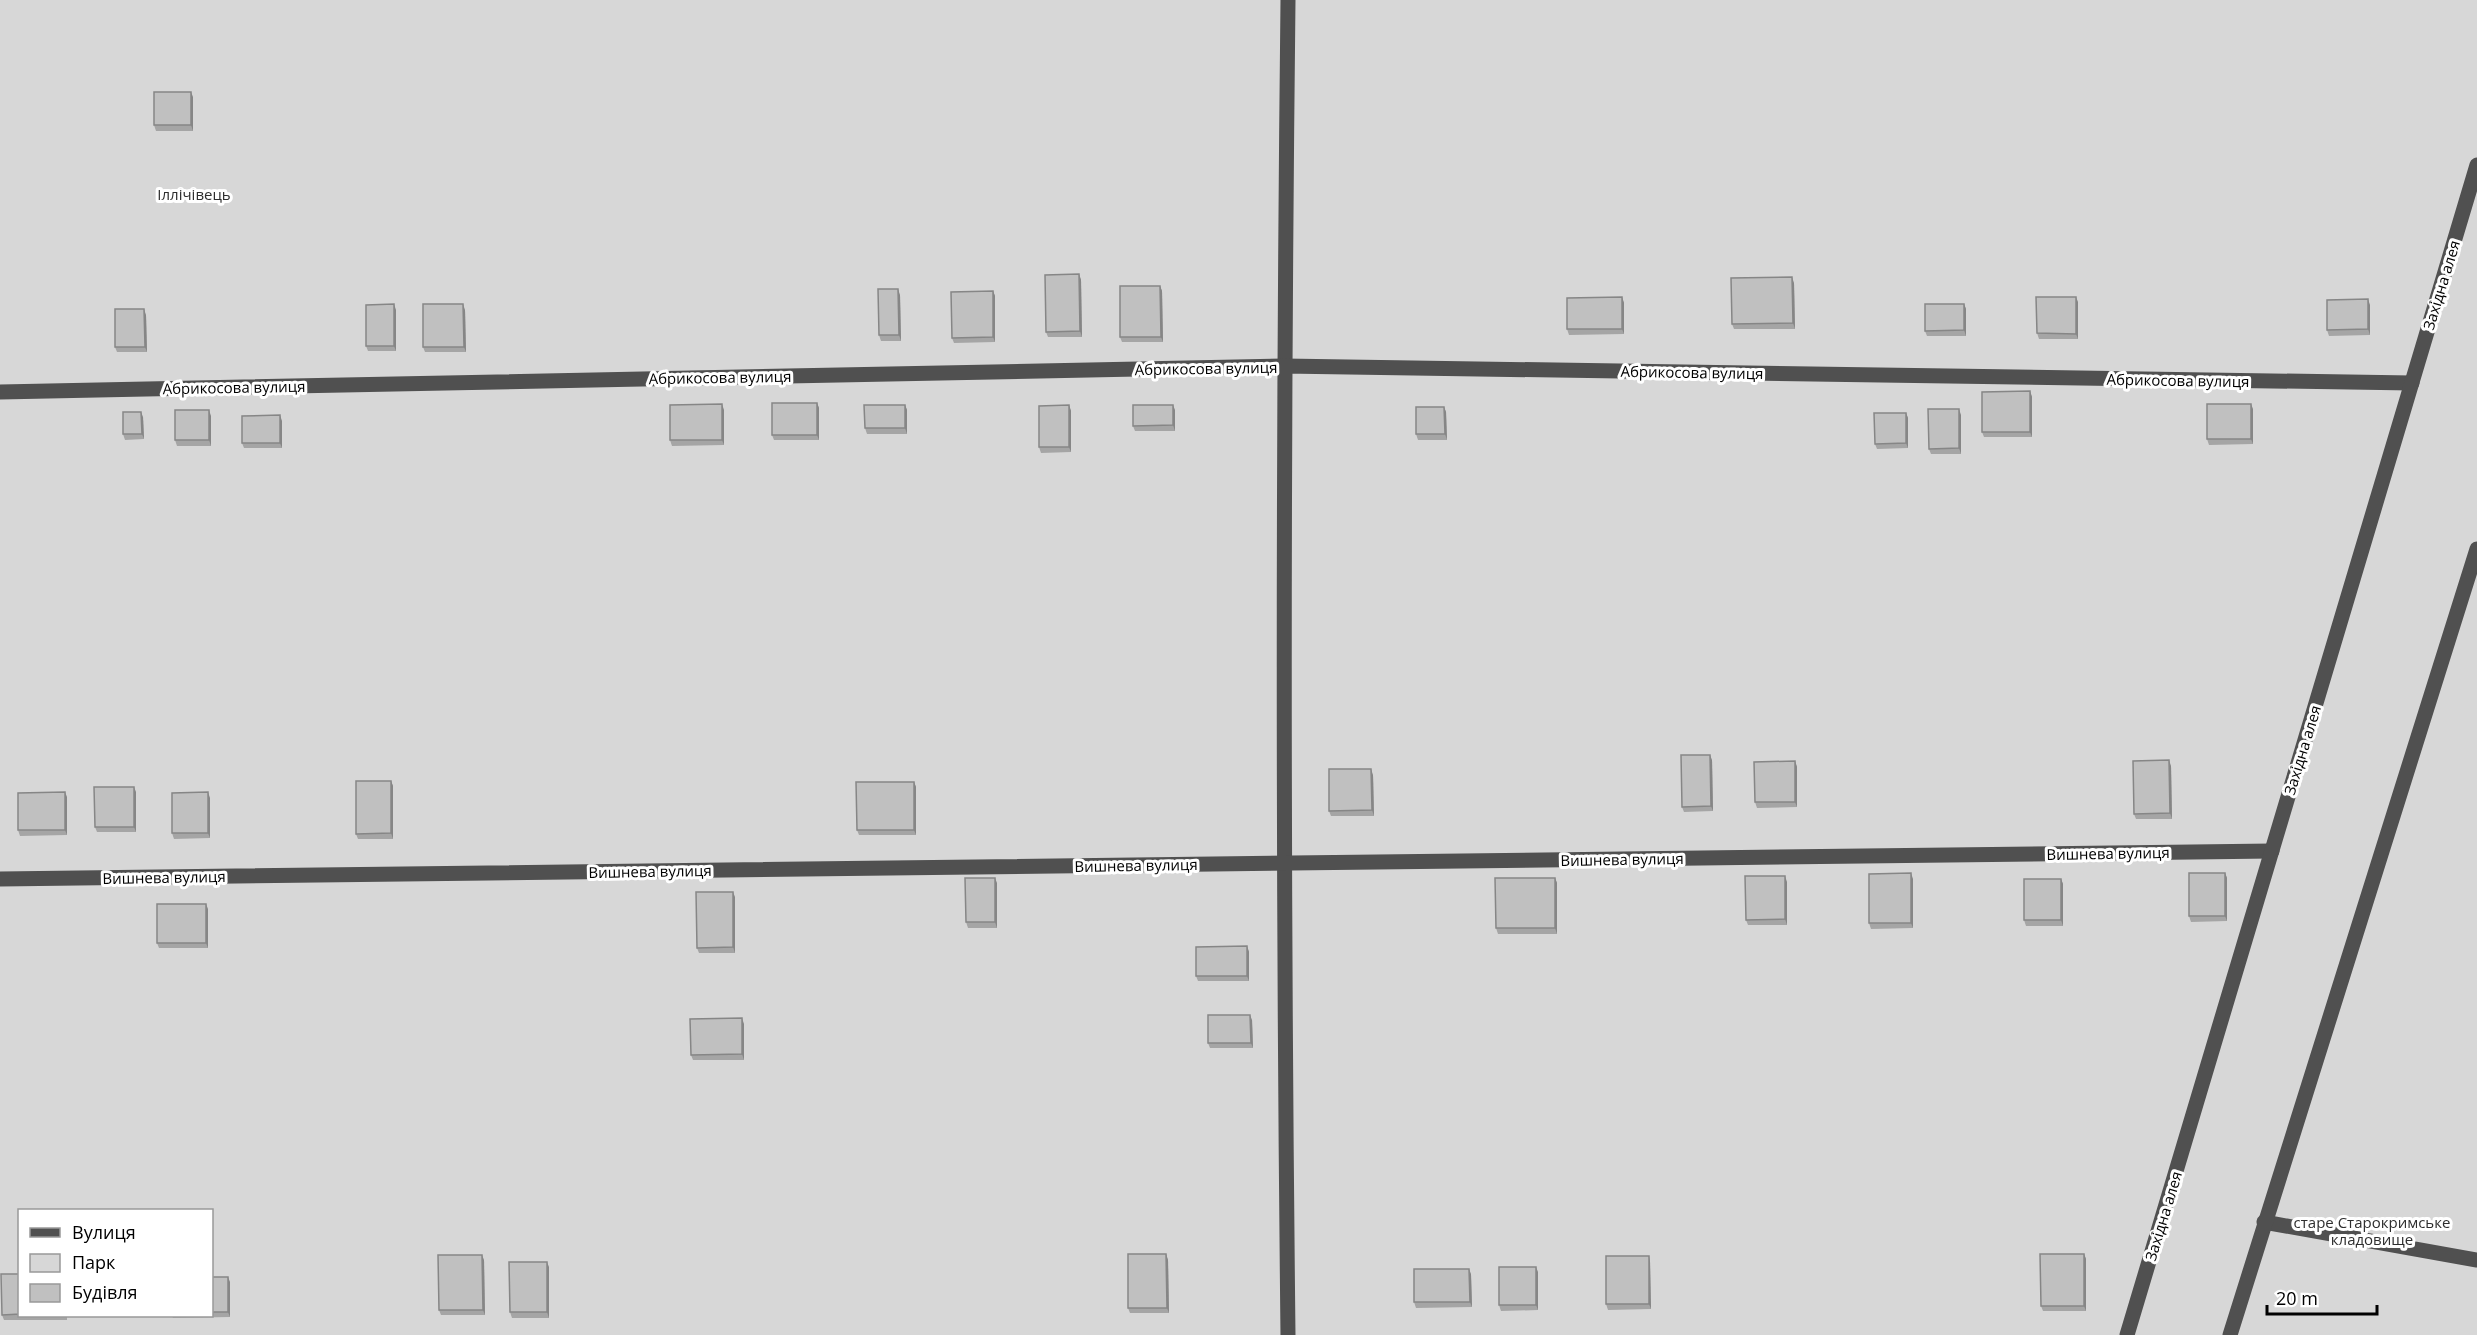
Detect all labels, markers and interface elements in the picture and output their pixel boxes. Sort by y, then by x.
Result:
park label: Іллічівець [157,184,231,204]
street label: Західна алея [2418,238,2464,332]
street label: Абрикосова вулиця [1134,357,1278,379]
street label: Абрикосова вулиця [1620,361,1764,383]
street label: Абрикосова вулиця [648,366,792,388]
street label: Абрикосова вулиця [2106,369,2250,391]
street label: Абрикосова вулиця [162,376,306,398]
street label: Західна алея [2279,703,2325,797]
street label: Вишнева вулиця [2046,842,2170,864]
street label: Вишнева вулиця [1560,848,1684,870]
street label: Вишнева вулиця [1074,854,1198,876]
street label: Вишнева вулиця [588,860,712,882]
street label: Вишнева вулиця [102,866,226,888]
street label: Західна алея [2140,1169,2186,1263]
legend [18,1209,213,1317]
park label: старе Старокримське кладовище [2294,1212,2450,1249]
text: Вулиця [72,1220,136,1244]
text: Парк [72,1250,116,1274]
scale bar [2267,1278,2376,1316]
text: Будівля [72,1280,138,1304]
text: 20 m [2276,1286,2318,1310]

